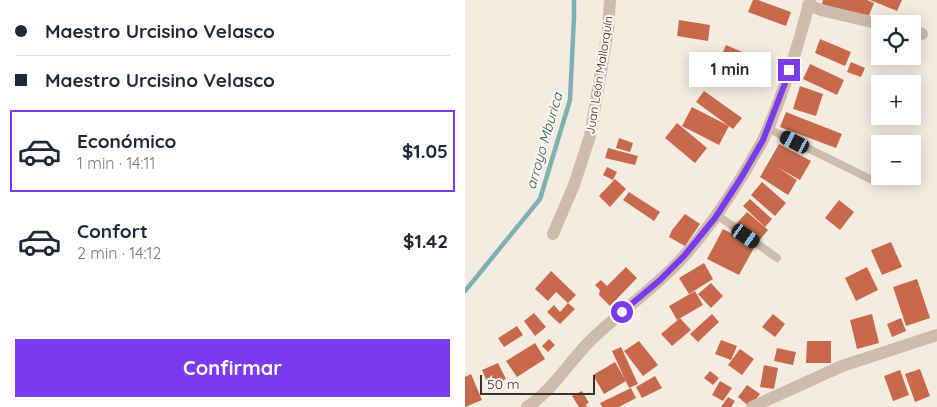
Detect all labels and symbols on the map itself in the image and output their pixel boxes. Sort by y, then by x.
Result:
street label: Juan León Mallorquín [582,15,616,135]
callout: 1 min [689,52,771,88]
route end [778,59,800,81]
water label: arroyo Mburica [522,89,567,191]
car [778,129,811,155]
car [729,221,762,251]
route start [611,301,633,323]
scale bar [480,372,595,395]

